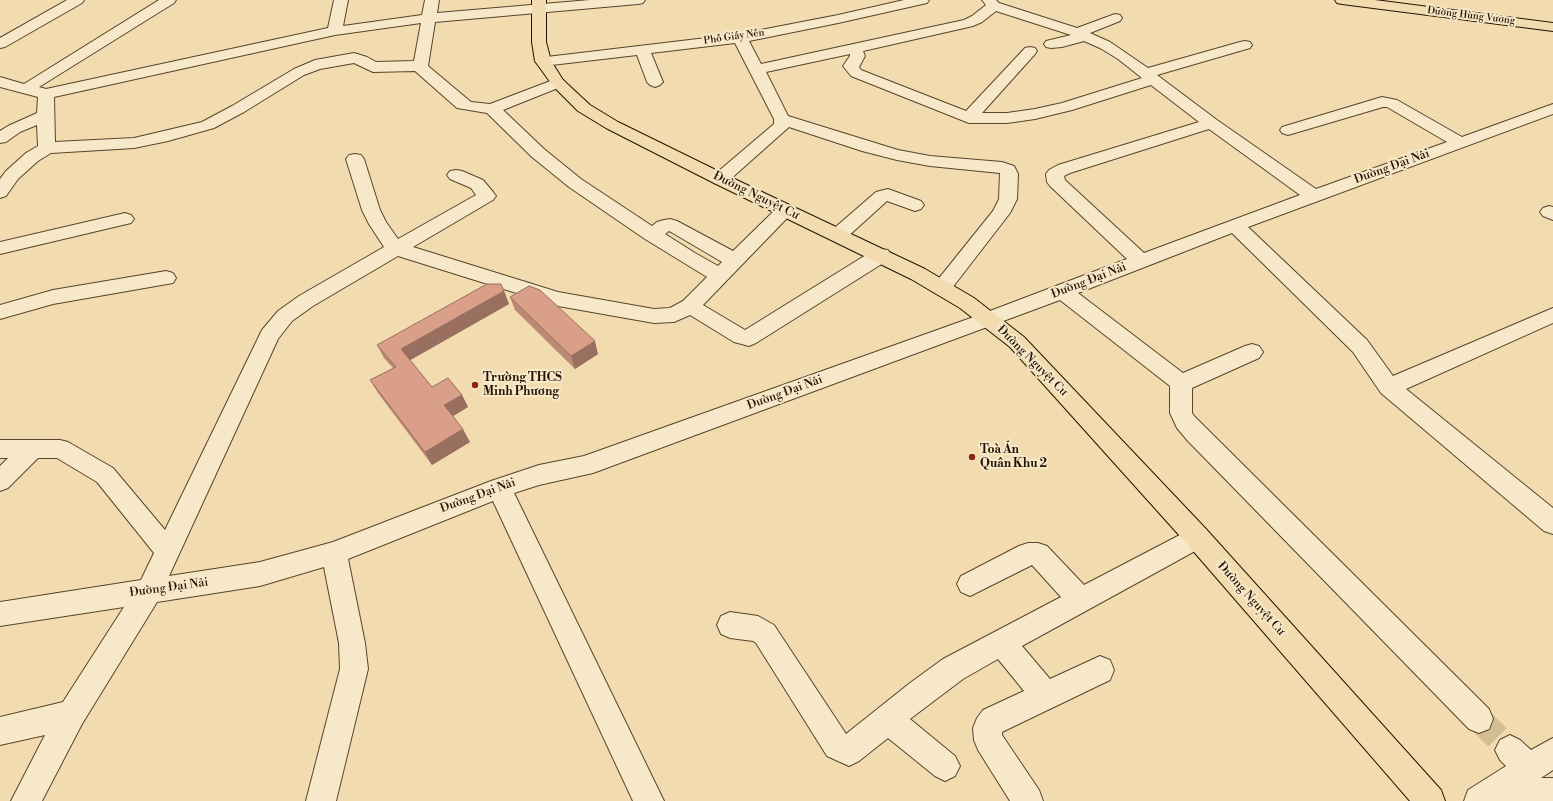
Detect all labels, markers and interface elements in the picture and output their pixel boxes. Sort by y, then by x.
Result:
street label: Đường Hùng Vương [1426,5,1516,27]
street label: Phố Giấy Nến [703,27,765,47]
street label: Đường Đại Nải [1352,147,1432,187]
street label: Đường Nguyệt Cư [710,169,802,223]
street label: Đường Đại Nải [1049,260,1129,302]
street label: Đường Nguyệt Cư [994,323,1070,399]
place label: Trường THCS Minh Phương [483,371,562,399]
street label: Đường Đại Nải [745,373,825,413]
marker: Trường THCS Minh Phương [470,380,480,390]
place label: Toà Án Quân Khu 2 [980,443,1047,471]
marker: Toà Án Quân Khu 2 [967,452,977,462]
street label: Đường Đại Nải [438,476,518,516]
street label: Đường Nguyệt Cư [1214,559,1288,639]
street label: Đường Đại Nải [129,575,209,601]

